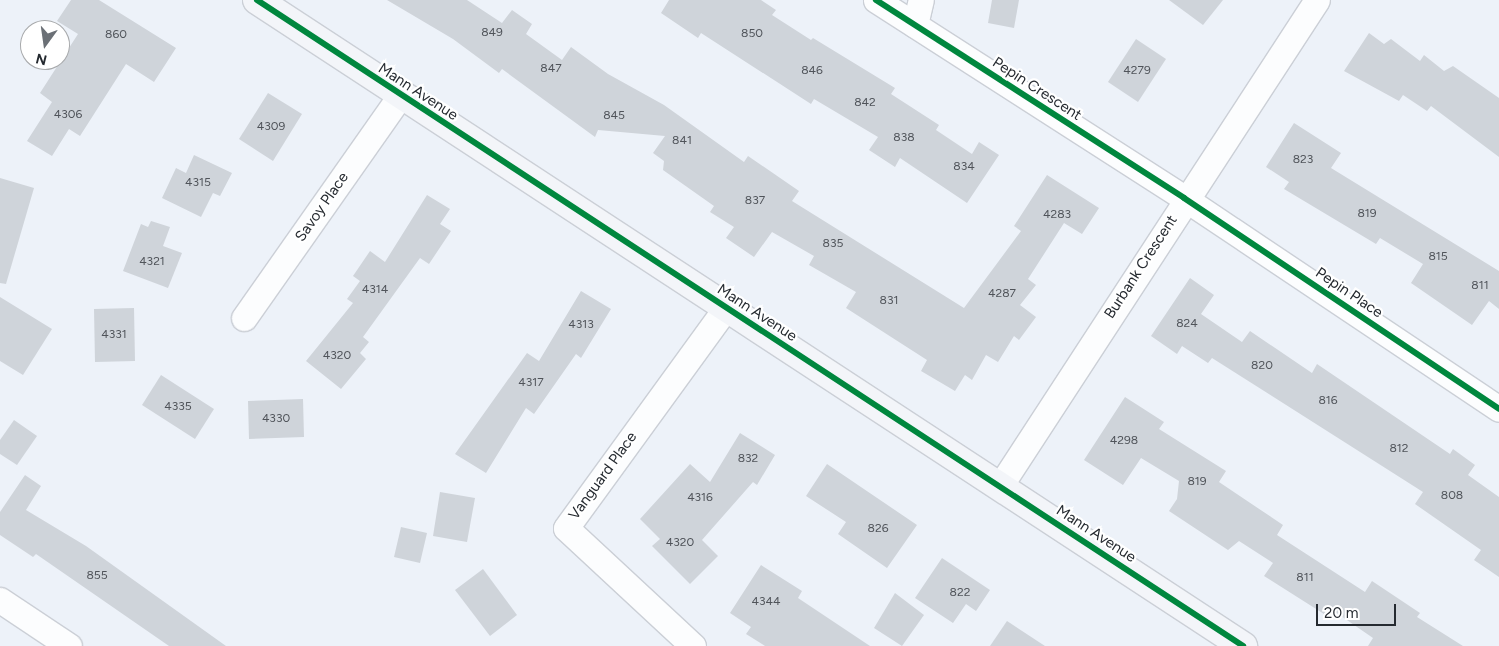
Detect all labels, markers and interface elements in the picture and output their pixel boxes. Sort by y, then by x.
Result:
north arrow [20,20,70,70]
house number: 849 [481,26,503,40]
house number: 850 [741,27,763,41]
house number: 860 [105,28,127,42]
text: N [34,50,49,69]
street label: Pepin Crescent [989,54,1085,124]
street label: Mann Avenue [375,60,461,124]
house number: 847 [540,62,562,76]
house number: 846 [801,64,823,78]
house number: 4279 [1123,64,1151,78]
house number: 842 [854,96,876,110]
house number: 4306 [54,108,82,122]
house number: 845 [603,109,625,123]
house number: 4309 [257,120,285,134]
house number: 838 [893,131,915,145]
house number: 841 [672,134,692,148]
house number: 823 [1293,153,1313,167]
house number: 834 [953,160,975,174]
street label: Savoy Place [292,169,352,245]
house number: 4315 [185,176,211,190]
house number: 837 [745,194,765,208]
house number: 819 [1357,207,1377,221]
house number: 4283 [1043,208,1071,222]
street label: Burbank Crescent [1101,212,1181,322]
house number: 835 [823,237,843,251]
house number: 815 [1428,250,1448,264]
house number: 4321 [139,255,165,269]
street label: Pepin Place [1312,264,1386,322]
house number: 811 [1471,279,1489,293]
street label: Mann Avenue [714,281,800,345]
house number: 4314 [362,283,388,297]
house number: 4287 [988,287,1016,301]
house number: 831 [880,294,898,308]
house number: 824 [1176,317,1198,331]
house number: 4313 [568,318,594,332]
house number: 4331 [101,328,127,342]
house number: 4320 [323,349,351,363]
house number: 820 [1251,359,1273,373]
house number: 4317 [518,376,544,390]
house number: 816 [1318,394,1338,408]
house number: 4335 [164,400,192,414]
house number: 4330 [262,412,290,426]
street label: Vanguard Place [565,429,641,523]
house number: 4298 [1110,434,1138,448]
house number: 812 [1389,442,1409,456]
house number: 832 [738,452,758,466]
house number: 819 [1187,475,1207,489]
house number: 808 [1441,489,1463,503]
house number: 4316 [687,491,713,505]
street label: Mann Avenue [1053,502,1139,566]
house number: 826 [868,522,888,536]
house number: 4320 [666,536,694,550]
house number: 855 [86,569,108,583]
house number: 811 [1296,571,1314,585]
house number: 822 [950,586,970,600]
scale bar [1319,594,1399,626]
house number: 4344 [752,595,780,609]
text: 20 m [1324,604,1358,622]

